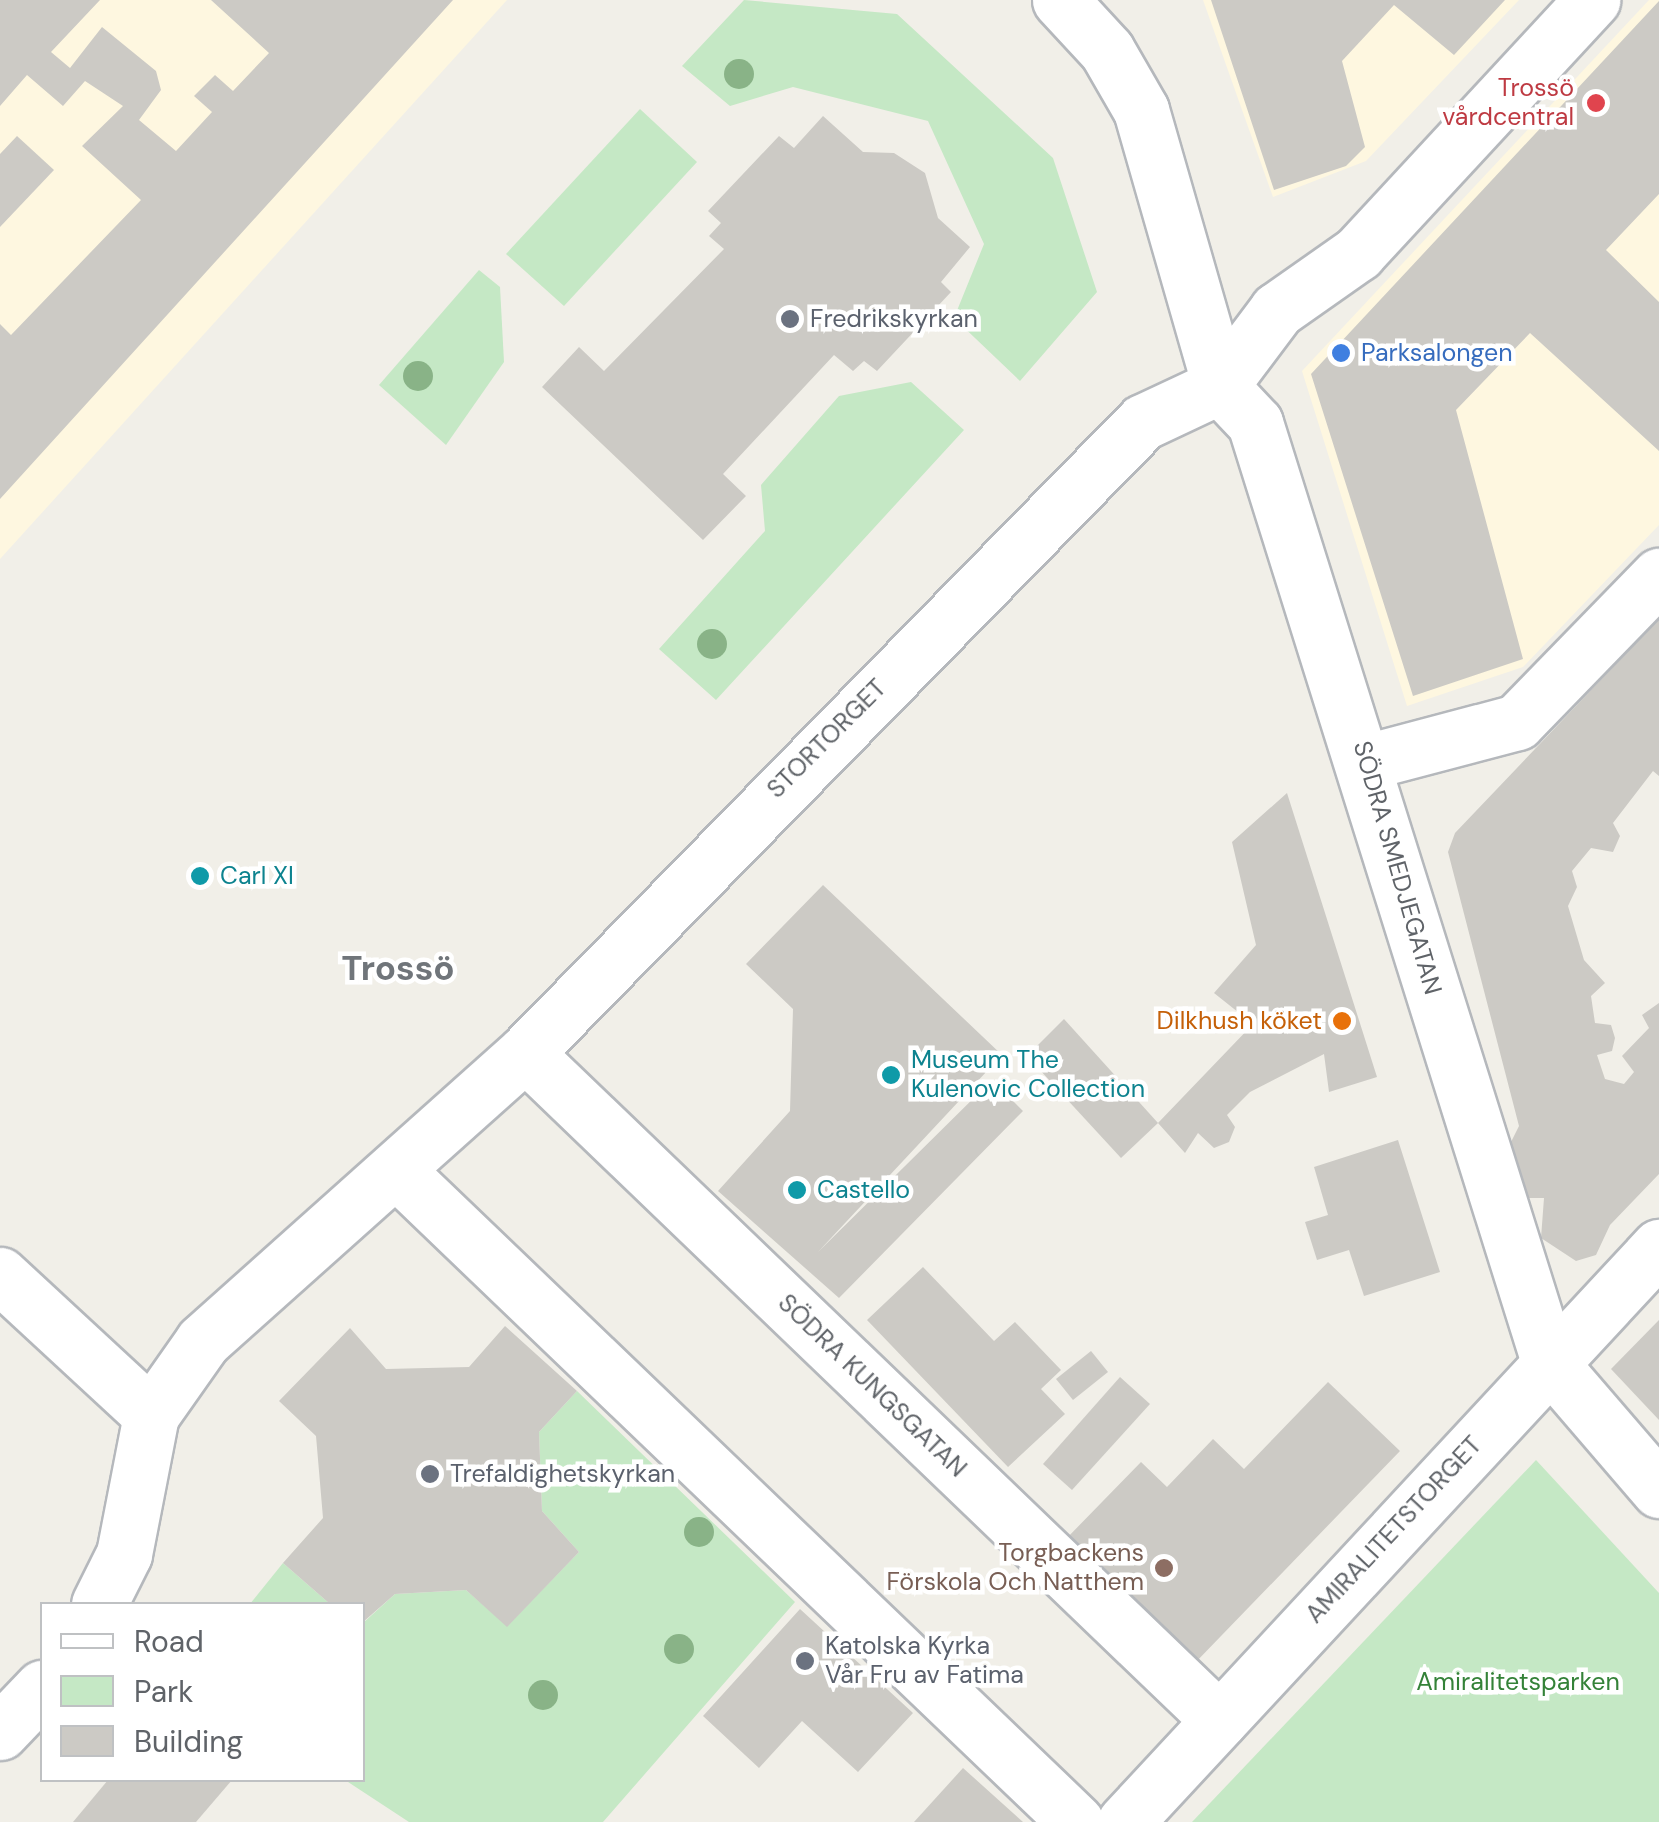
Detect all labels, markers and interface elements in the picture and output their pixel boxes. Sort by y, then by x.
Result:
place label: Trossö vårdcentral [1442,74,1574,133]
marker: Trossö vårdcentral [1583,90,1609,116]
place label: Fredrikskyrkan [810,304,978,334]
marker: Fredrikskyrkan [779,308,801,330]
place label: Parksalongen [1361,338,1513,368]
marker: Parksalongen [1330,342,1352,364]
street label: STORTORGET [761,673,893,805]
street label: SÖDRA SMEDJEGATAN [1346,738,1448,998]
place label: Carl XI [220,861,294,891]
marker: Carl XI [189,865,211,887]
district label: Trossö [341,947,455,989]
place label: Dilkhush köket [1157,1006,1322,1036]
marker: Dilkhush köket [1331,1010,1353,1032]
place label: Museum The Kulenovic Collection [911,1046,1145,1105]
marker: Museum The Kulenovic Collection [880,1064,902,1086]
place label: Castello [817,1175,910,1205]
marker: Castello [786,1179,808,1201]
street label: SÖDRA KUNGSGATAN [772,1288,972,1484]
street label: AMIRALITETSTORGET [1300,1430,1488,1630]
place label: Trefaldighetskyrkan [450,1459,675,1489]
marker: Trefaldighetskyrkan [419,1463,441,1485]
place label: Torgbackens Förskola Och Natthem [887,1539,1144,1598]
marker: Torgbackens Förskola Och Natthem [1153,1557,1175,1579]
legend [40,1602,365,1782]
text: Road [134,1622,204,1661]
place label: Katolska Kyrka Vår Fru av Fatima [825,1632,1024,1691]
marker: Katolska Kyrka Vår Fru av Fatima [794,1650,816,1672]
park label: Amiralitetsparken [1416,1667,1620,1697]
text: Park [134,1672,193,1711]
text: Building [134,1722,243,1761]

